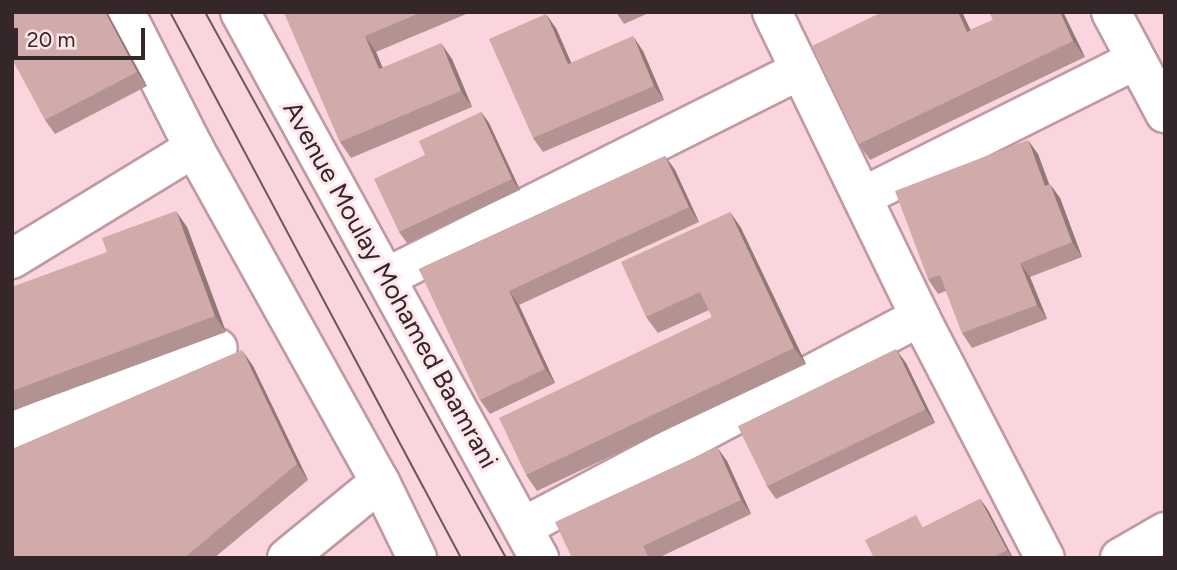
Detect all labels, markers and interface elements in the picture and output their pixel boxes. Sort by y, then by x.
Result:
scale bar [18,14,149,58]
text: 20 m [27,27,75,52]
street label: Avenue Moulay Mohamed Baamrani [276,96,504,474]

